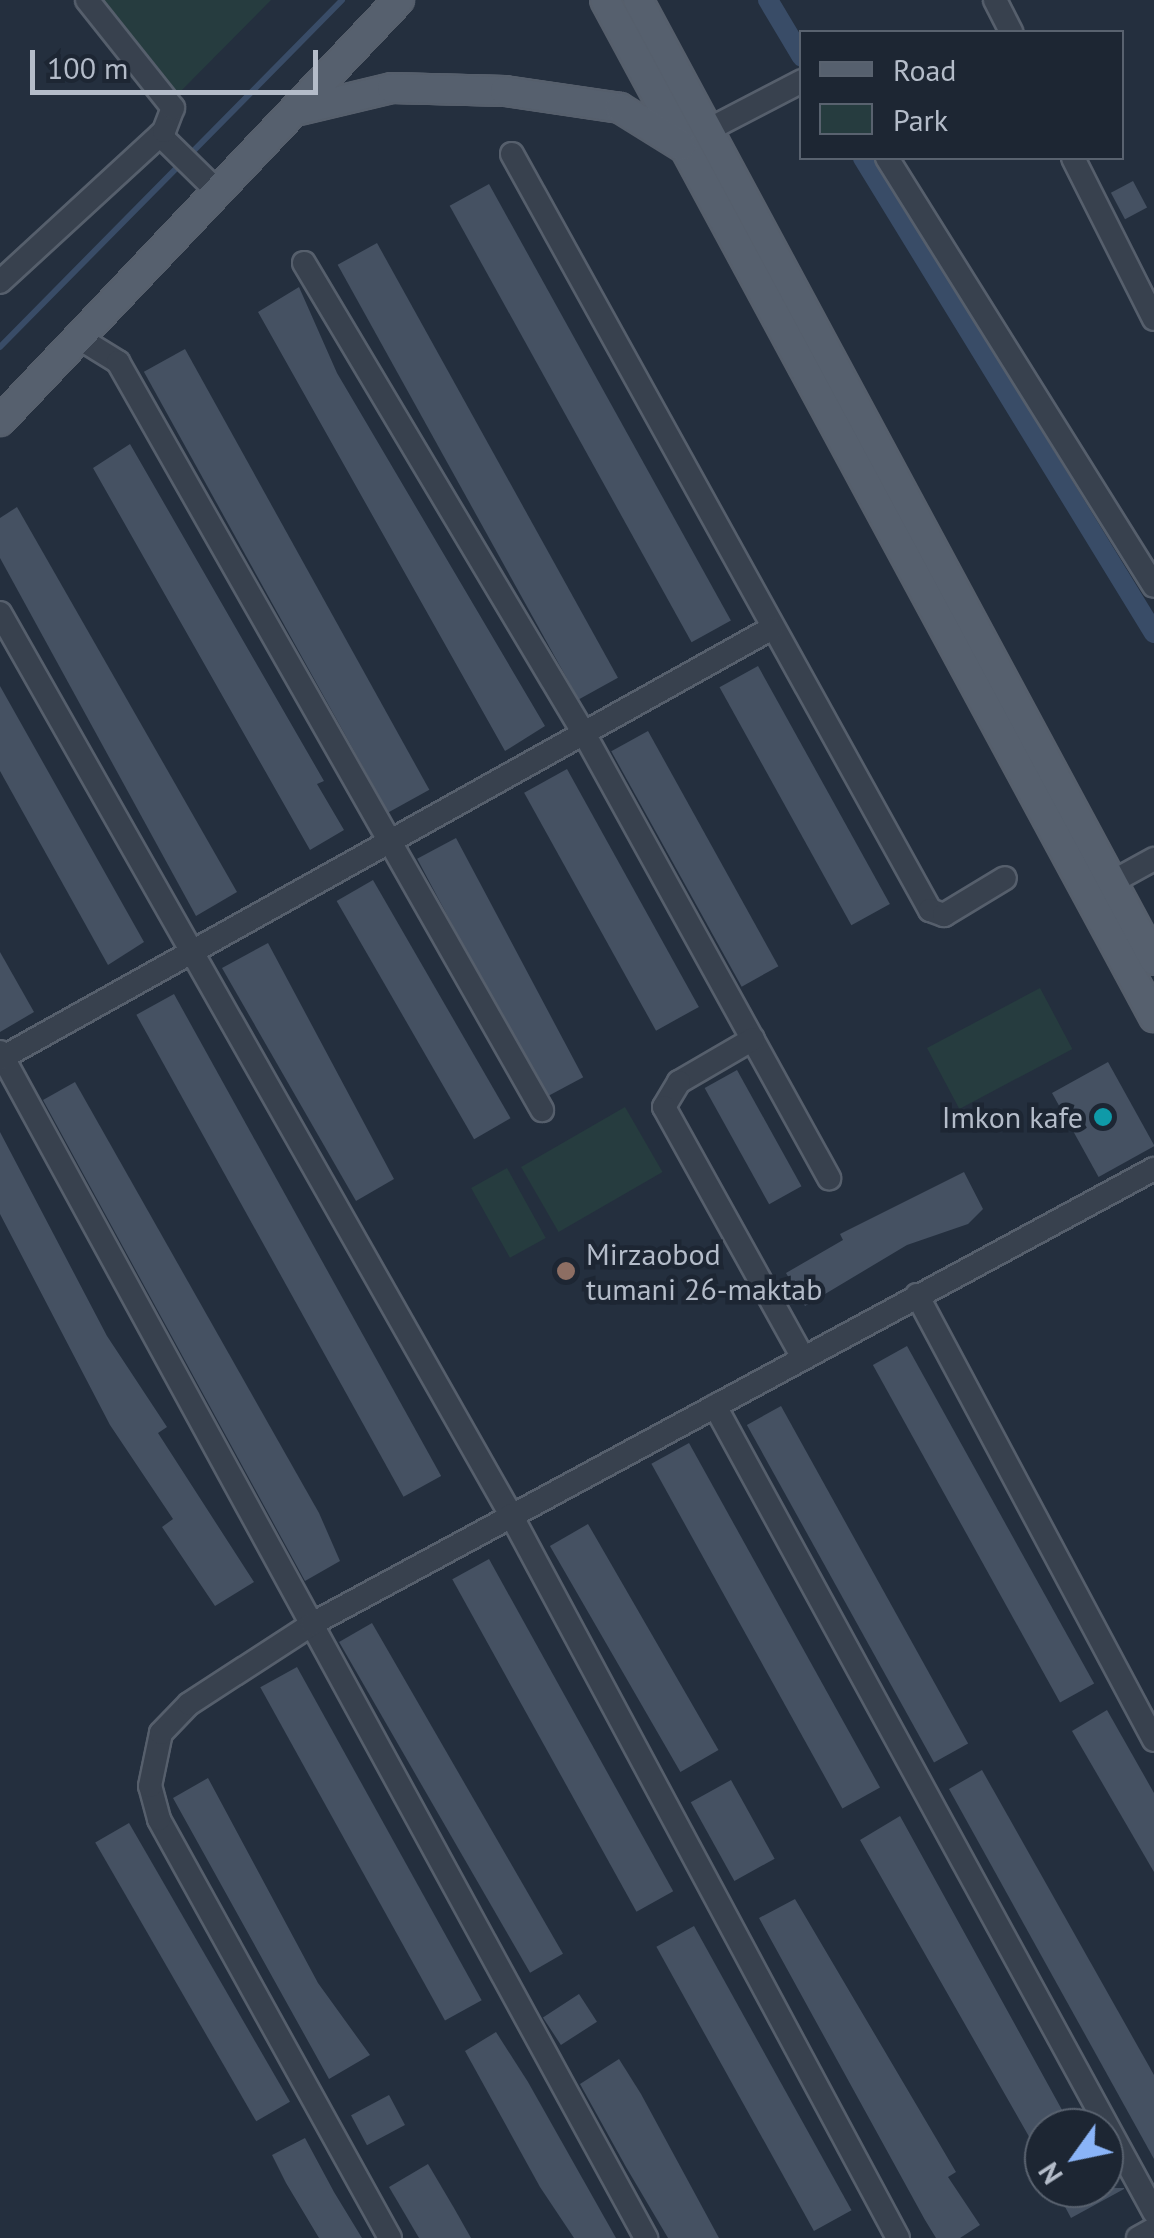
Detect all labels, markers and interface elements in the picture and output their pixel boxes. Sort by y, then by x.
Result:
scale bar [35,30,322,92]
legend [799,30,1124,160]
text: 100 m [47,48,128,87]
text: Road [893,50,957,89]
text: Park [893,100,948,139]
place label: Imkon kafe [942,1099,1083,1135]
marker: Imkon kafe [1092,1106,1114,1128]
place label: Mirzaobod tumani 26-maktab [586,1236,822,1306]
marker: Mirzaobod tumani 26-maktab [555,1260,577,1282]
north arrow [1024,2108,1124,2208]
text: N [1030,2156,1071,2191]

